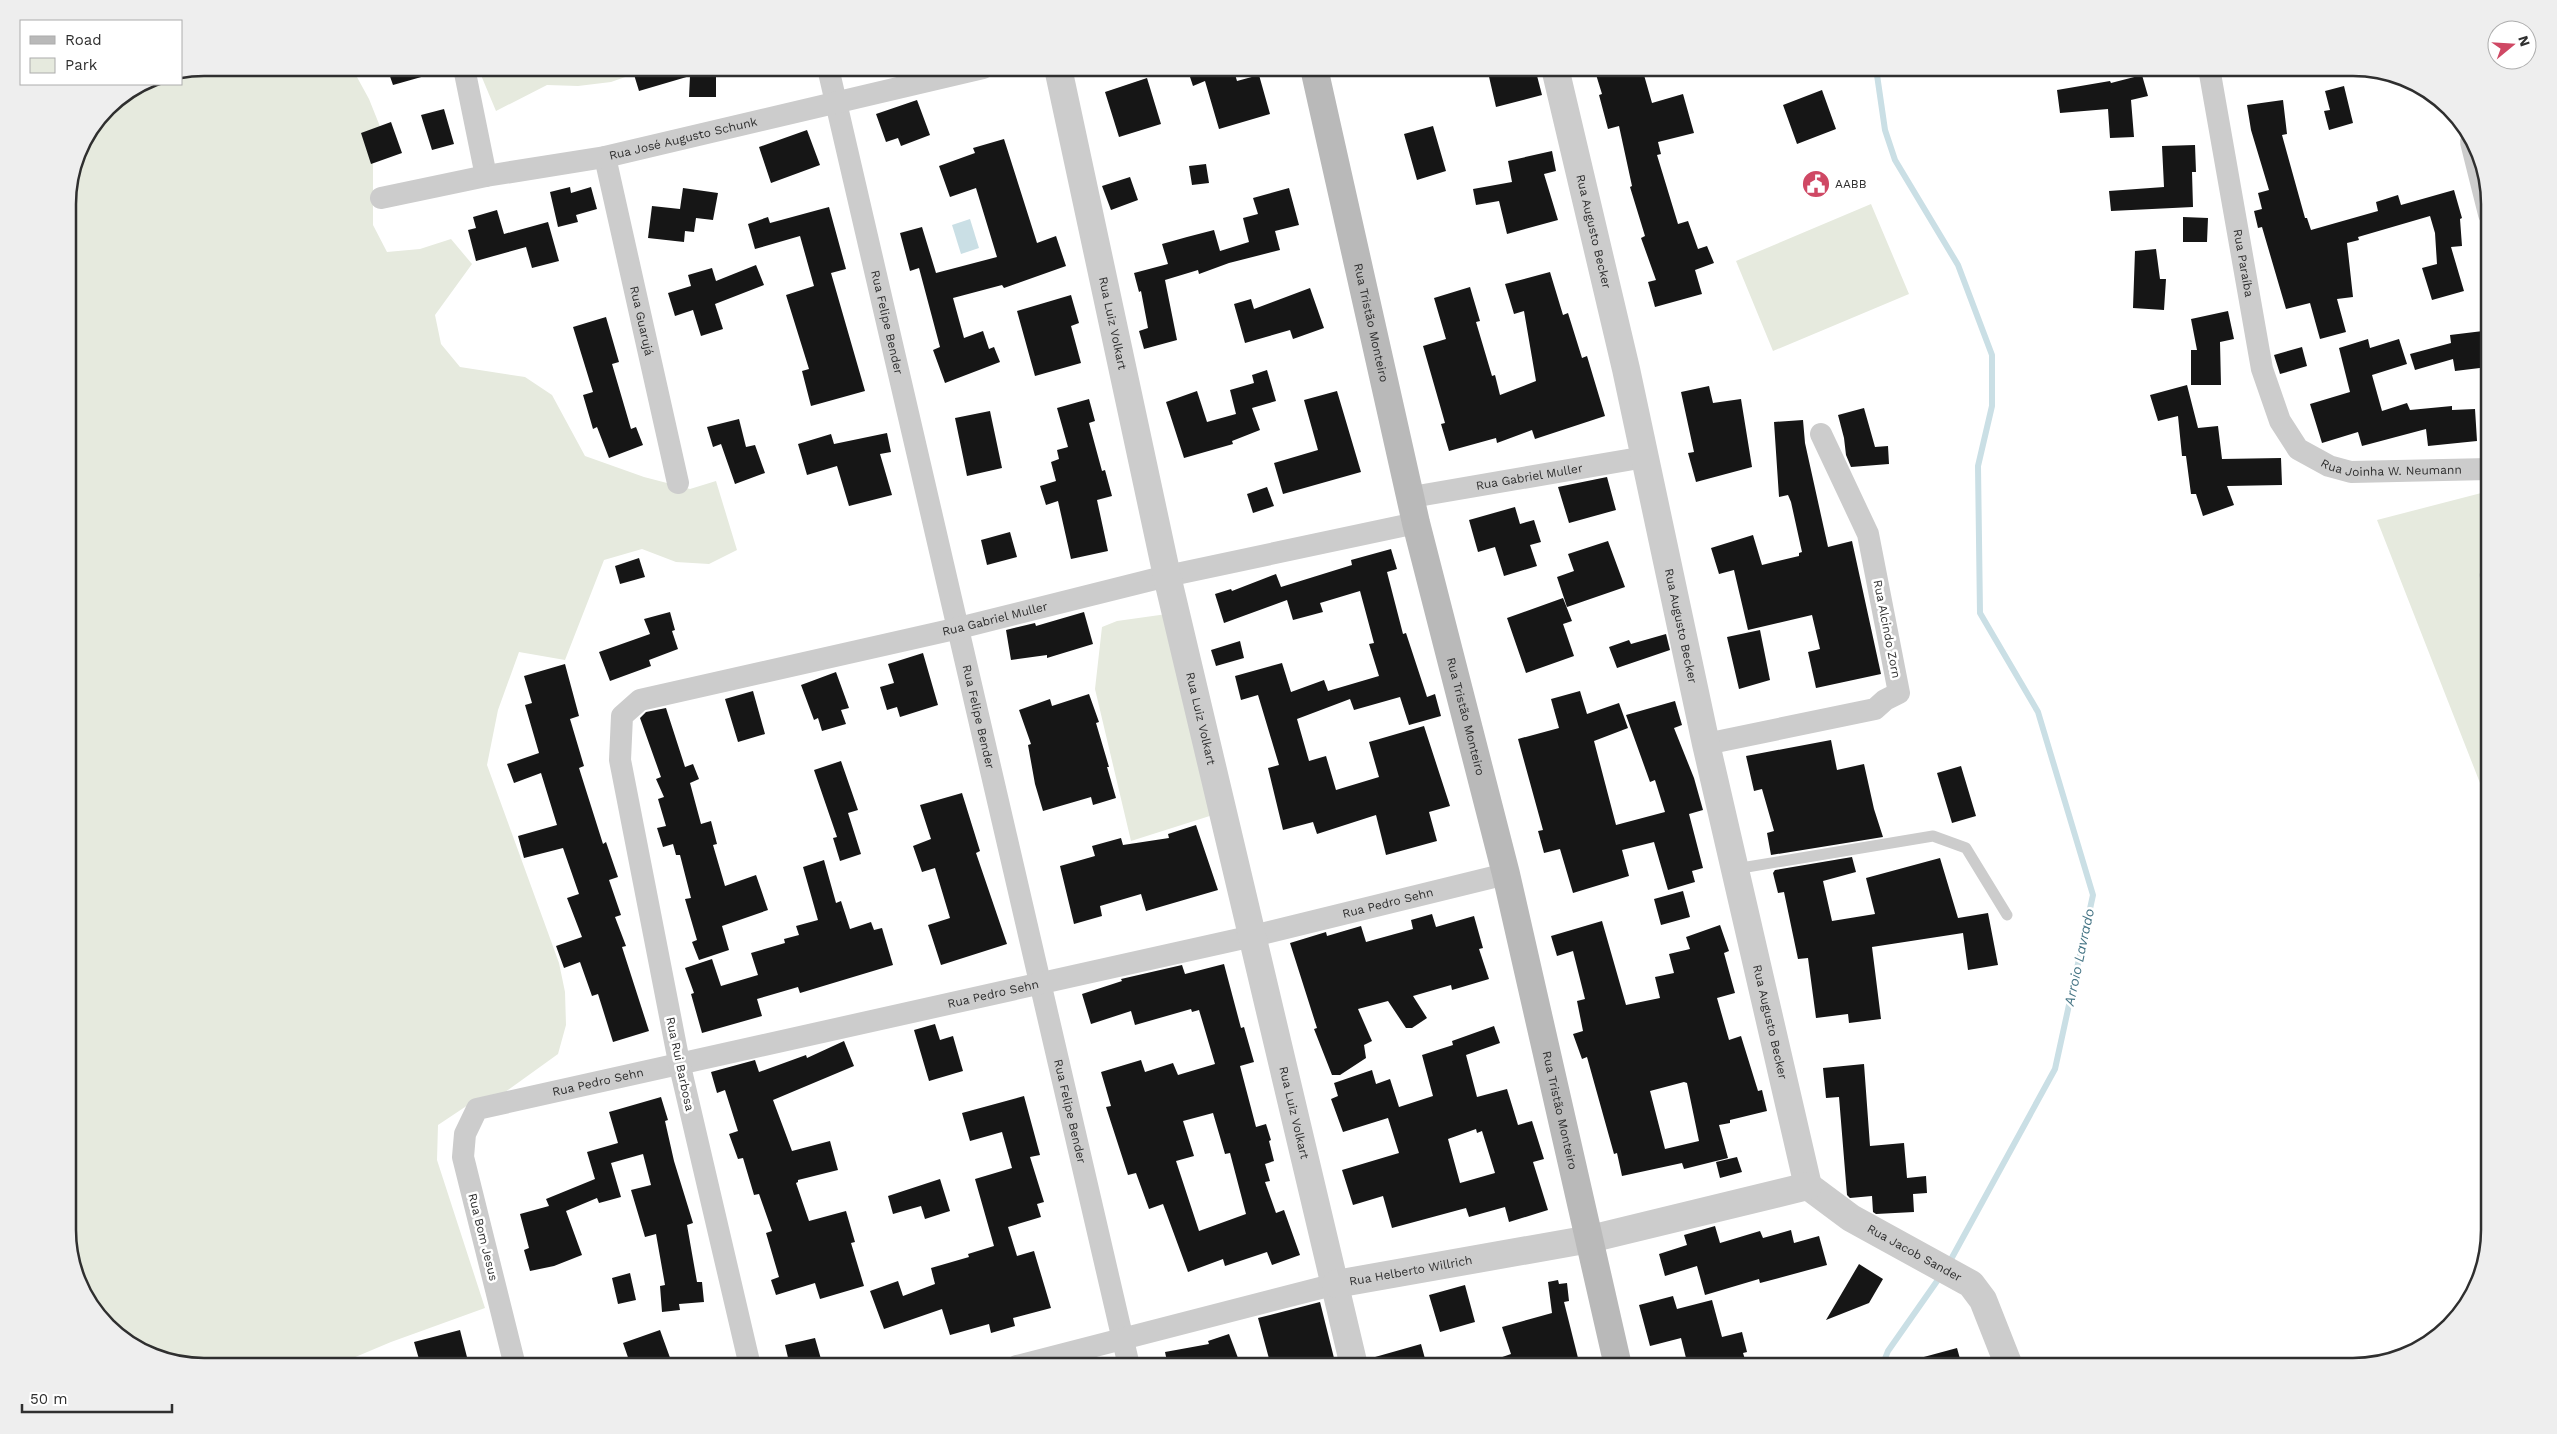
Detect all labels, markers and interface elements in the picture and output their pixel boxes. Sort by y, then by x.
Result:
legend [20,20,182,85]
north arrow [2487,20,2537,70]
text: Road [65,31,102,49]
text: N [2515,34,2534,48]
text: Park [65,56,98,74]
street label: Rua José Augusto Schunk [608,114,759,163]
public building icon: AABB [1801,169,1831,199]
street label: Rua Augusto Becker [1573,173,1614,290]
place label: AABB [1835,177,1867,191]
street label: Rua Paraíba [2230,228,2256,298]
street label: Rua Tristão Monteiro [1351,262,1391,383]
street label: Rua Felipe Bender [868,269,906,376]
street label: Rua Luiz Volkart [1096,275,1130,371]
street label: Rua Guarujá [627,285,656,357]
street label: Rua Joinha W. Neumann [2318,456,2462,479]
street label: Rua Gabriel Muller [1475,461,1584,493]
street label: Rua Augusto Becker [1662,567,1700,685]
street label: Rua Alcindo Zorn [1871,579,1903,679]
street label: Rua Gabriel Muller [941,599,1049,639]
street label: Rua Tristão Monteiro [1444,656,1487,777]
street label: Rua Felipe Bender [960,663,997,770]
street label: Rua Luiz Volkart [1183,671,1218,766]
street label: Rua Pedro Sehn [1341,885,1435,921]
water label: Arroio Lavrado [2061,907,2097,1008]
street label: Rua Augusto Becker [1750,963,1790,1081]
street label: Rua Pedro Sehn [946,977,1040,1011]
street label: Rua Rui Barbosa [663,1016,697,1112]
street label: Rua Tristão Monteiro [1539,1050,1580,1171]
street label: Rua Felipe Bender [1051,1058,1089,1165]
street label: Rua Pedro Sehn [551,1065,645,1099]
street label: Rua Luiz Volkart [1276,1065,1312,1160]
street label: Rua Bom Jesus [465,1192,501,1282]
street label: Rua Jacob Sander [1865,1221,1964,1285]
street label: Rua Helberto Willrich [1348,1253,1473,1289]
scale bar [22,1382,172,1414]
text: 50 m [30,1390,67,1408]

